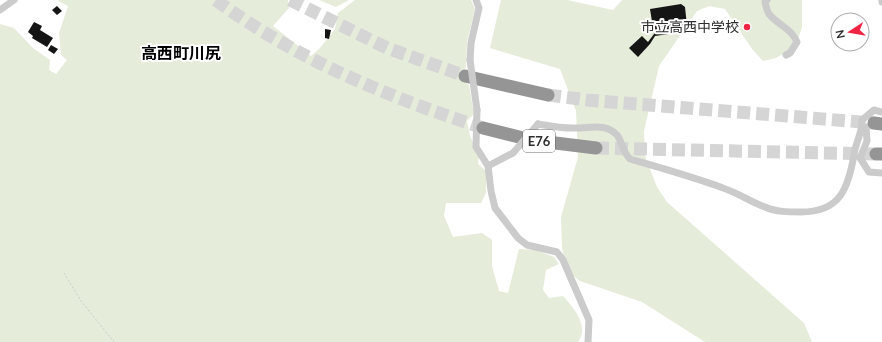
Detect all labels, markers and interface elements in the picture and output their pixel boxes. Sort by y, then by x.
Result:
north arrow [830,12,870,52]
place label: 市立高西中学校 [641,18,739,35]
marker: 市立高西中学校 [742,22,752,32]
text: N [832,29,847,40]
district label: 高西町川尻 [141,43,221,62]
road number: E76 [523,130,555,152]

